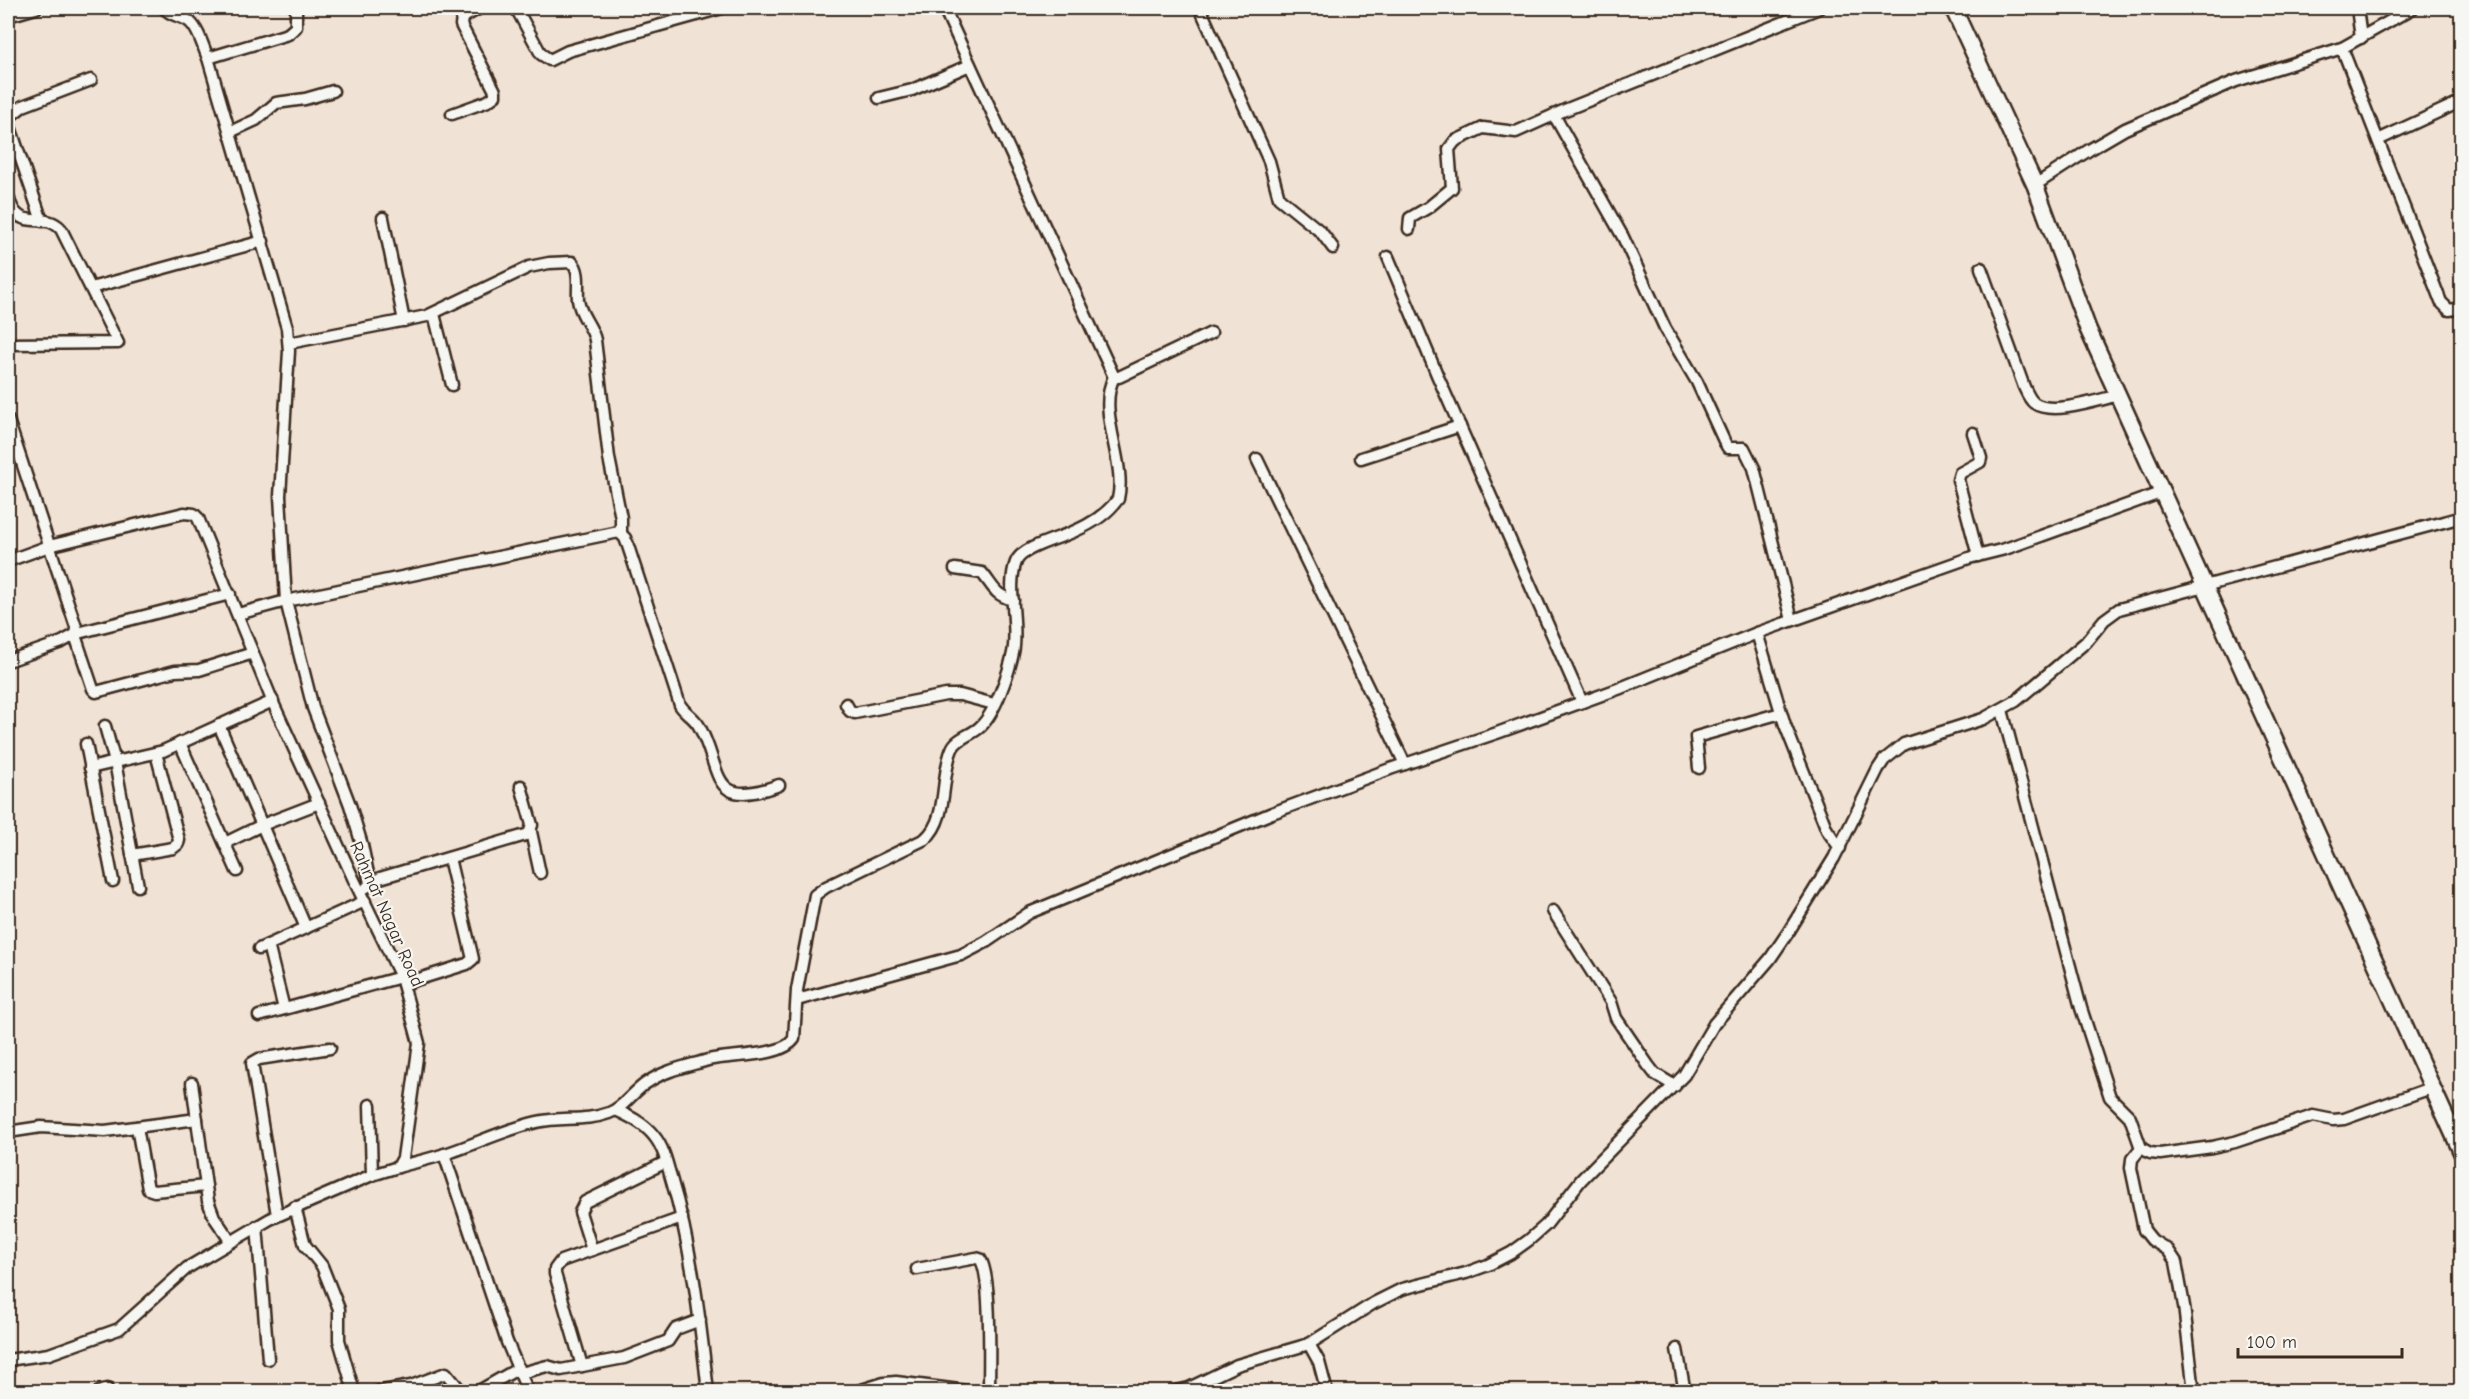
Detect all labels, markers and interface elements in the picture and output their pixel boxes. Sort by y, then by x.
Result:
street label: Rahmat Nagar Road [345,838,428,990]
scale bar [2238,1321,2402,1359]
text: 100 m [2247,1332,2297,1353]

